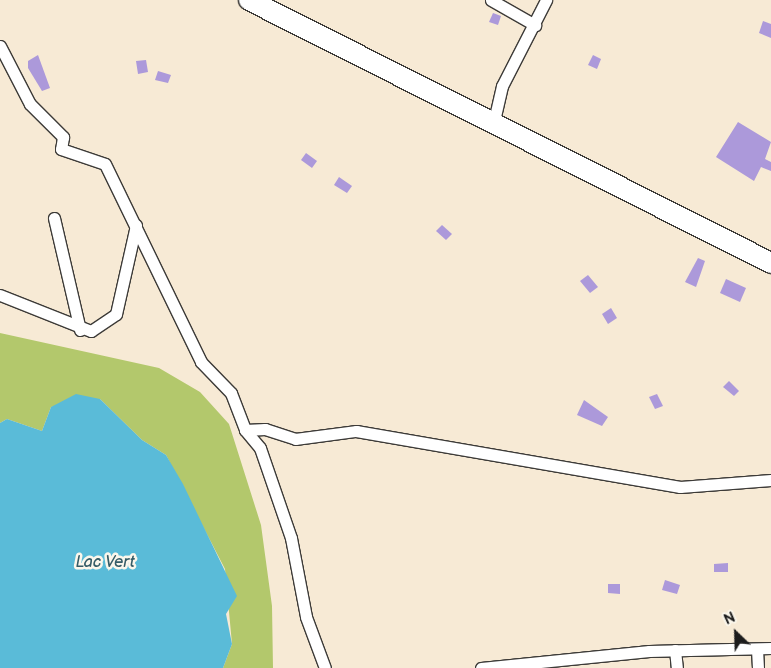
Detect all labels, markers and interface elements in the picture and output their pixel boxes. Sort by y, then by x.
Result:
water label: Lac Vert [75,553,135,573]
north arrow [711,608,761,658]
text: N [721,609,738,629]

